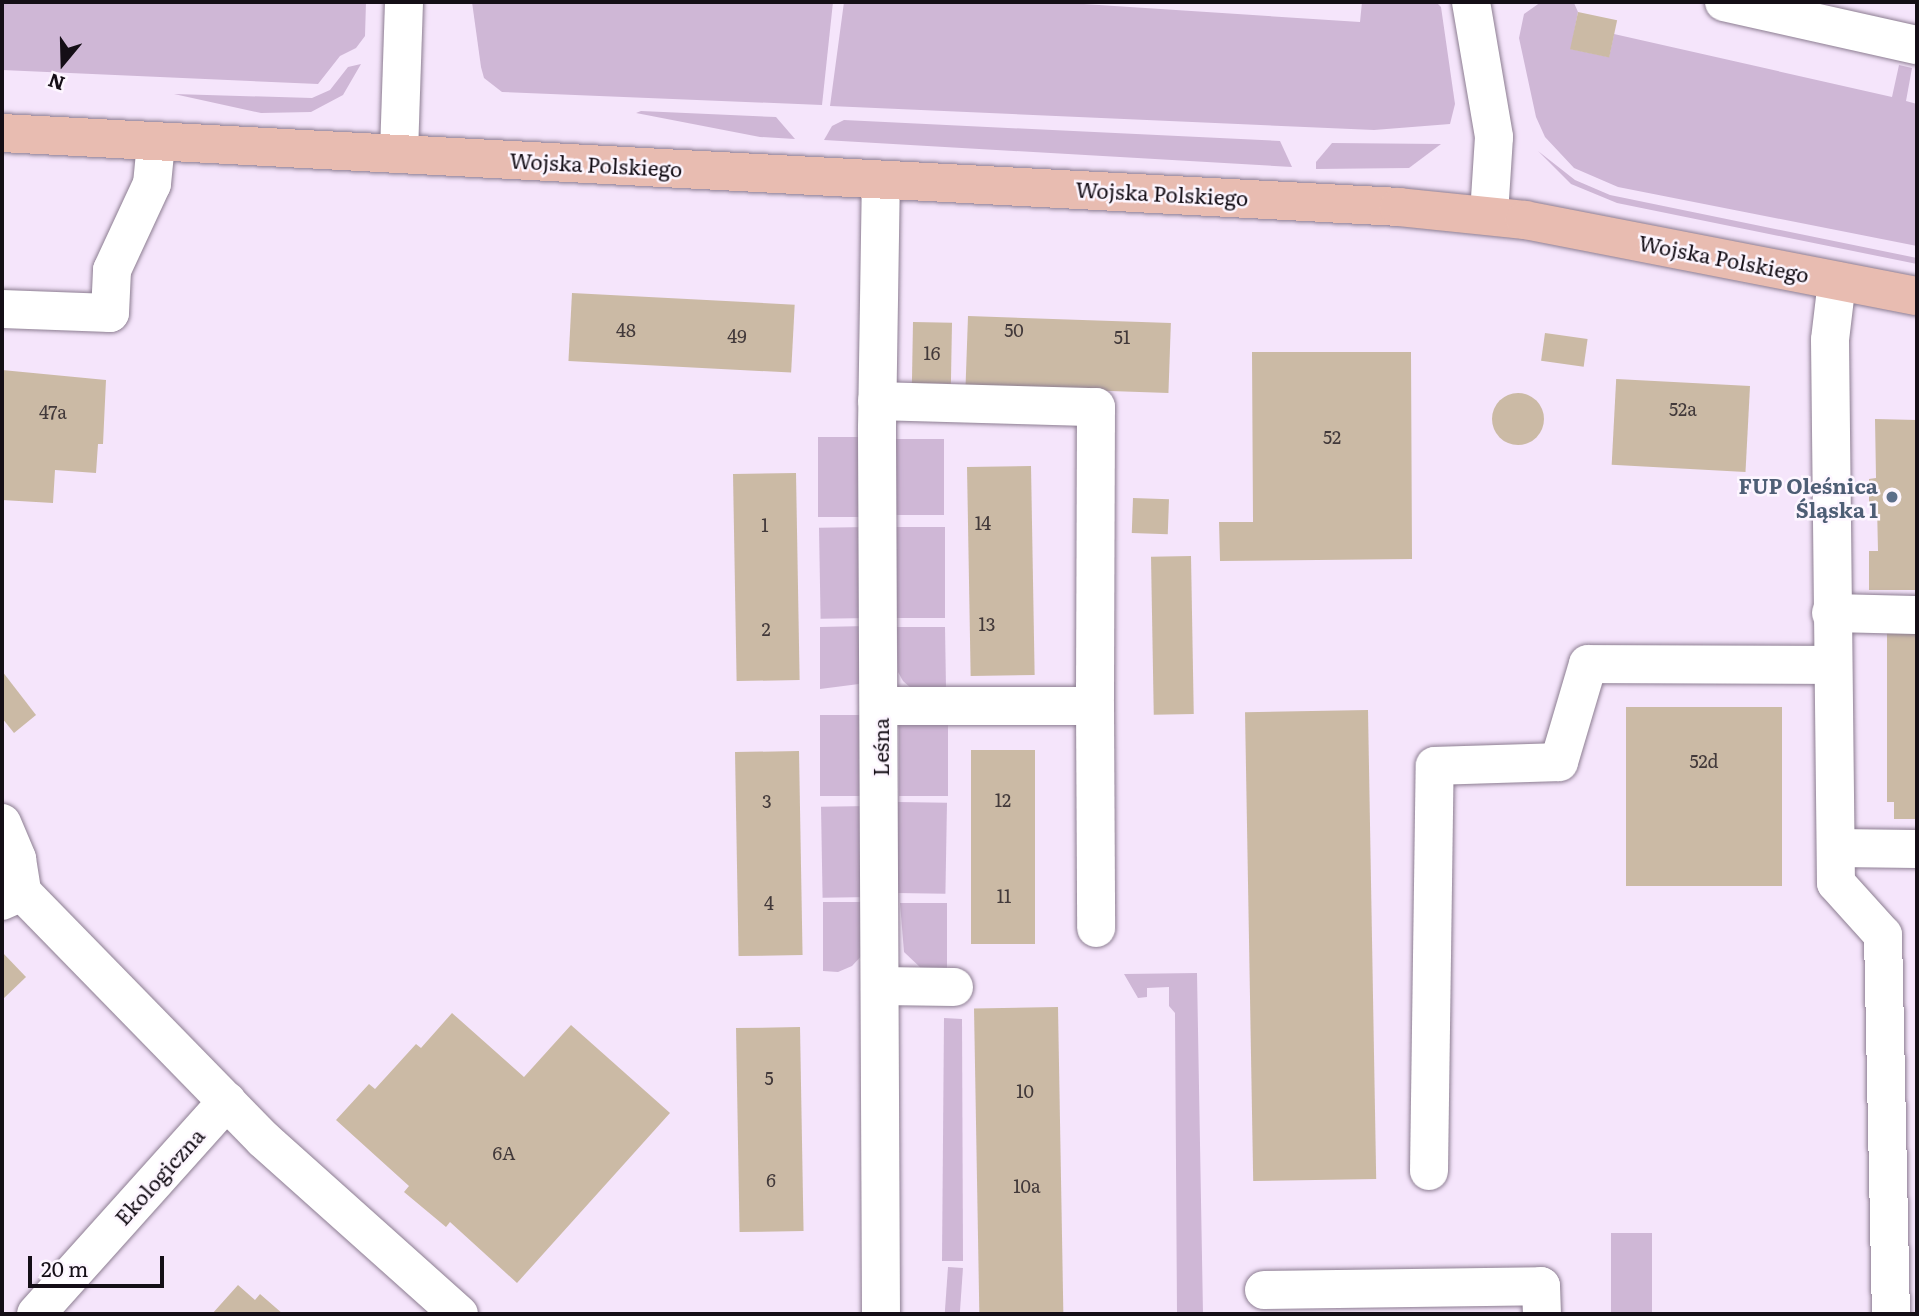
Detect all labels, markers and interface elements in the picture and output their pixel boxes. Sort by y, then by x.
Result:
north arrow [28,28,98,98]
text: N [44,67,68,99]
street label: Wojska Polskiego [509,147,683,181]
street label: Wojska Polskiego [1075,176,1249,210]
street label: Wojska Polskiego [1637,229,1811,287]
house number: 48 [616,319,636,341]
house number: 50 [1004,319,1024,341]
house number: 49 [727,325,747,347]
house number: 51 [1114,326,1130,348]
house number: 16 [924,342,940,364]
house number: 52a [1669,398,1697,420]
house number: 47a [39,401,67,423]
house number: 52 [1323,426,1341,448]
place label: FUP Oleśnica Śląska 1 [1739,472,1878,522]
marker: FUP Oleśnica Śląska 1 [1884,489,1900,505]
house number: 14 [975,512,991,534]
house number: 1 [761,514,769,536]
house number: 13 [978,613,996,635]
house number: 2 [761,618,771,640]
street label: Leśna [867,718,893,776]
house number: 52d [1689,750,1719,772]
house number: 12 [995,789,1011,811]
house number: 3 [762,790,772,812]
house number: 11 [997,885,1011,907]
house number: 4 [764,892,774,914]
house number: 5 [764,1067,774,1089]
house number: 10 [1016,1080,1034,1102]
street label: Ekologiczna [109,1122,209,1230]
house number: 6A [493,1142,515,1164]
house number: 6 [766,1169,776,1191]
house number: 10a [1013,1175,1041,1197]
scale bar [32,1242,168,1286]
text: 20 m [41,1252,88,1283]

